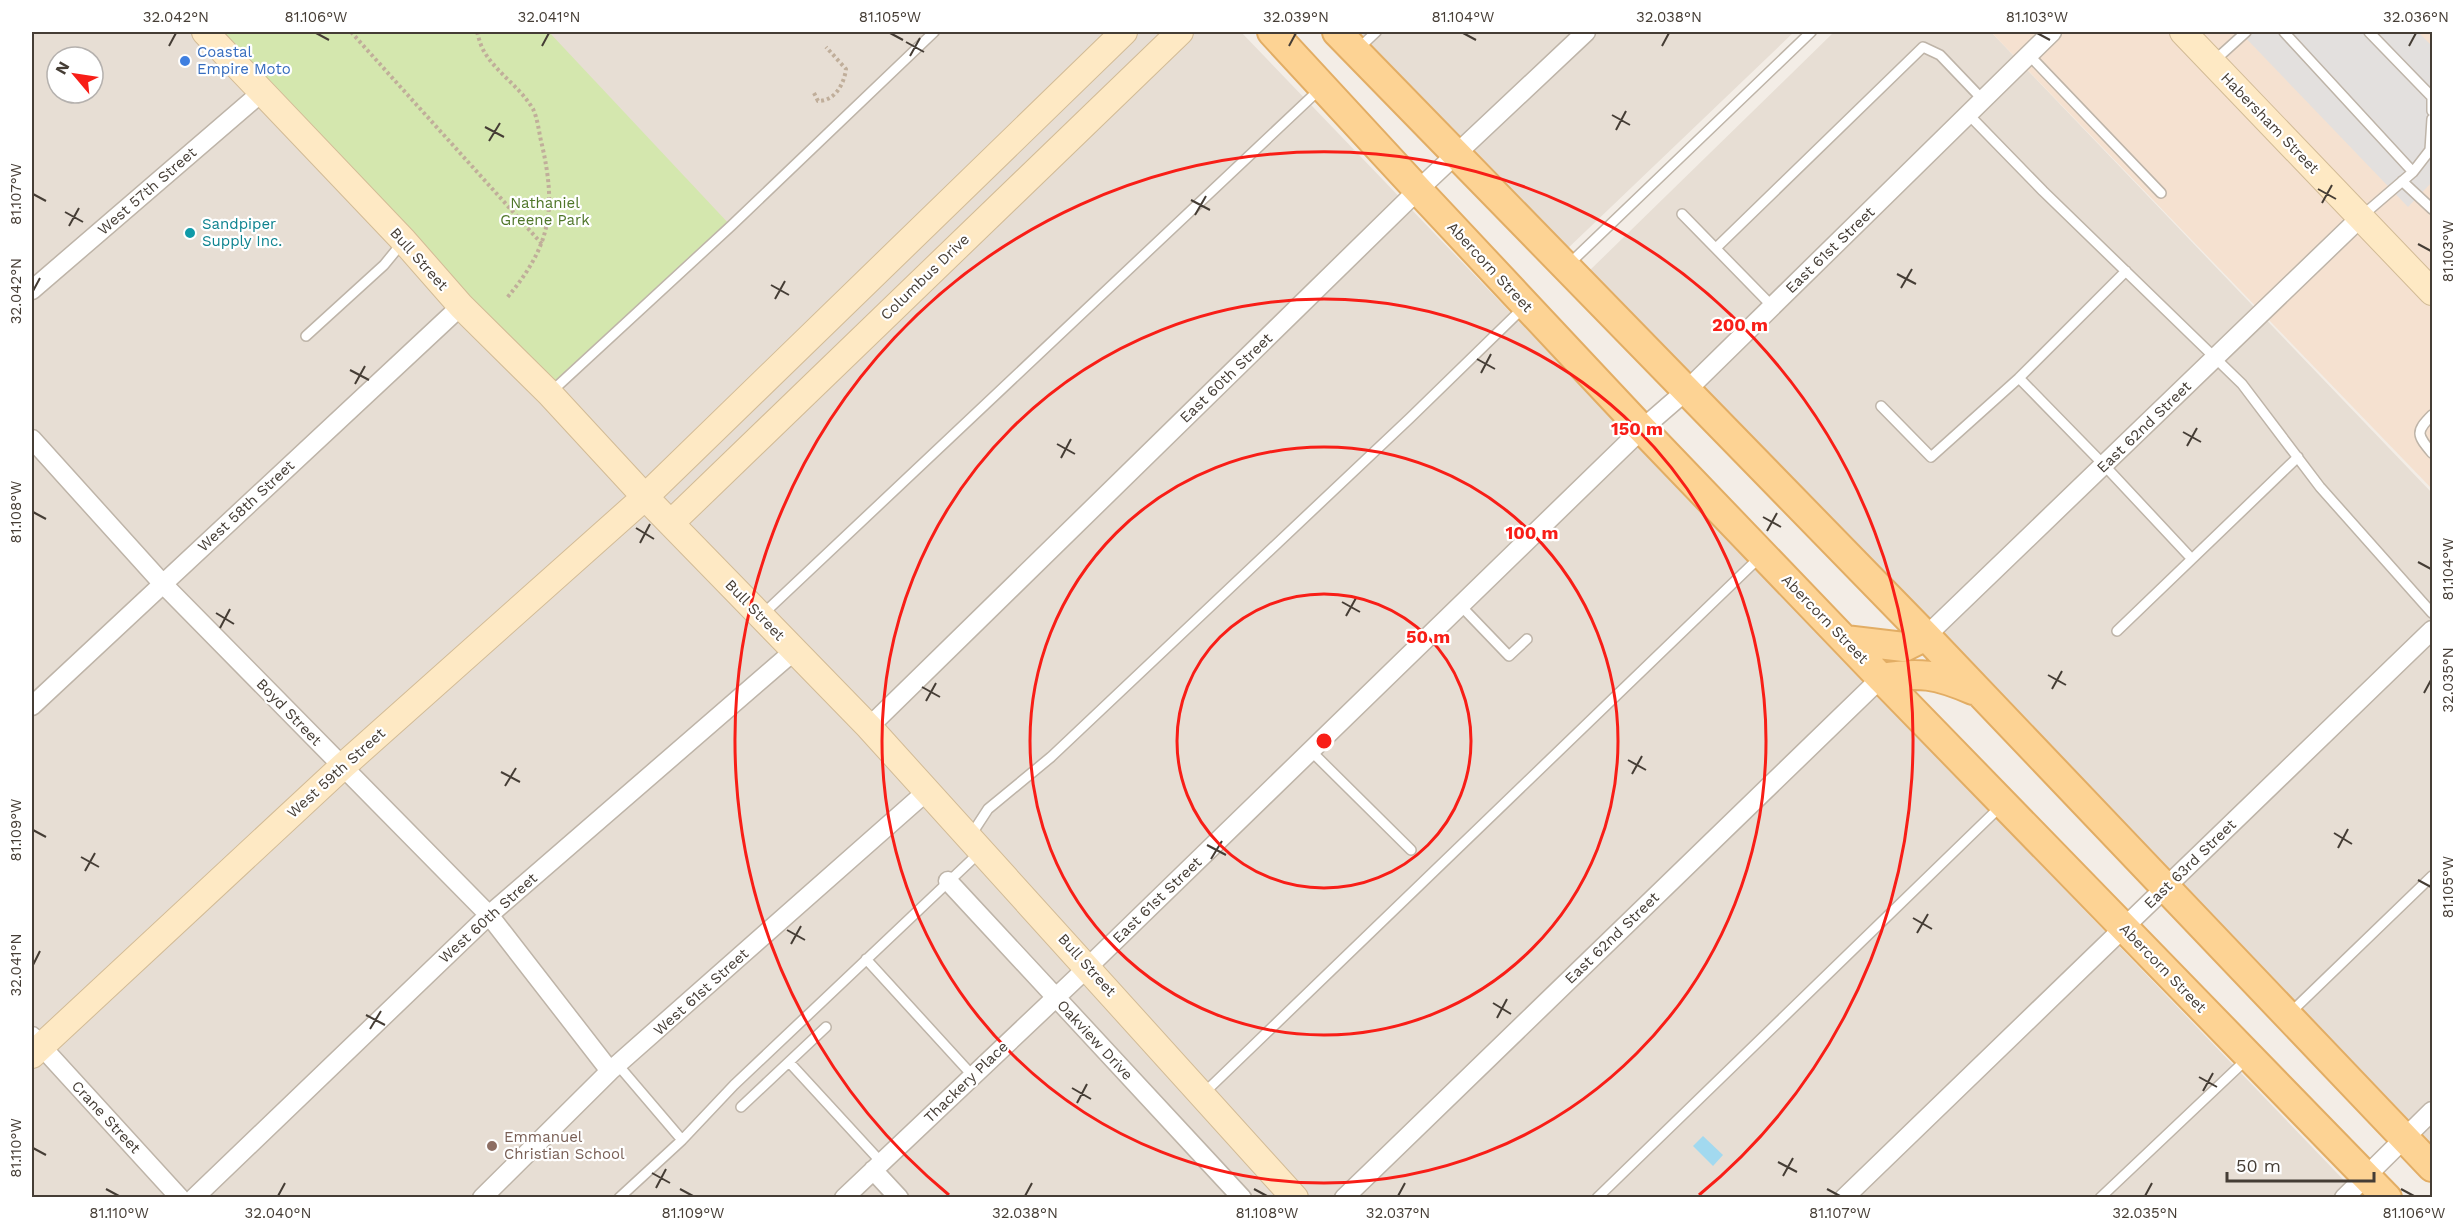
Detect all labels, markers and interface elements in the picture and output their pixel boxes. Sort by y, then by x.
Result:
text: 32.042°N [143,8,209,26]
text: 81.106°W [285,8,347,26]
text: 32.041°N [517,8,581,26]
text: 81.105°W [859,8,921,26]
text: 32.039°N [1263,8,1329,26]
text: 81.104°W [1432,8,1494,26]
text: 32.038°N [1636,8,1702,26]
text: 81.103°W [2006,8,2068,26]
text: 32.036°N [2383,8,2449,26]
place label: Coastal Empire Moto [197,43,291,78]
north arrow [45,45,105,105]
marker: Coastal Empire Moto [178,54,192,68]
text: N [51,58,74,78]
street label: Habersham Street [2217,69,2323,178]
street label: West 57th Street [94,143,201,239]
text: 81.107°W [7,163,25,225]
park label: Nathaniel Greene Park [500,194,590,229]
street label: East 61st Street [1782,202,1879,297]
place label: Sandpiper Supply Inc. [202,215,282,250]
street label: Abercorn Street [1444,218,1537,316]
text: 81.103°W [2439,220,2457,282]
street label: Bull Street [386,224,452,295]
marker: Sandpiper Supply Inc. [183,226,197,240]
street label: Columbus Drive [877,230,973,324]
text: 32.042°N [7,258,25,324]
text: 200 m [1712,314,1768,335]
street label: East 60th Street [1176,329,1277,427]
street label: East 62nd Street [2093,377,2195,477]
text: 150 m [1611,418,1663,439]
street label: West 58th Street [194,456,299,555]
text: 81.108°W [7,480,25,544]
text: 100 m [1505,522,1559,543]
text: 81.104°W [2439,538,2457,600]
street label: Abercorn Street [1778,571,1873,668]
street label: Bull Street [721,576,789,645]
text: 50 m [1406,626,1450,647]
text: 32.035°N [2439,647,2457,713]
street label: Boyd Street [253,675,326,750]
street label: West 59th Street [283,724,389,822]
centre of rings [1314,731,1334,751]
text: 81.109°W [7,798,25,862]
street label: East 63rd Street [2140,815,2240,912]
street label: East 61st Street [1109,852,1206,947]
text: 81.105°W [2439,856,2457,918]
street label: West 60th Street [435,869,541,967]
street label: East 62nd Street [1561,888,1663,988]
street label: Abercorn Street [2116,920,2211,1017]
street label: Bull Street [1054,930,1120,1001]
text: 32.041°N [7,933,25,997]
street label: West 61st Street [650,944,753,1039]
street label: Oakview Drive [1053,996,1137,1084]
street label: Thackery Place [920,1037,1012,1127]
street label: Crane Street [68,1077,145,1158]
text: 81.110°W [7,1118,25,1178]
place label: Emmanuel Christian School [504,1128,625,1163]
marker: Emmanuel Christian School [485,1139,499,1153]
scale bar [2227,1145,2374,1183]
text: 50 m [2236,1155,2281,1176]
text: 81.110°W [89,1204,149,1222]
text: 32.040°N [245,1204,311,1222]
text: 81.109°W [661,1204,725,1222]
text: 32.038°N [992,1204,1058,1222]
text: 81.108°W [1235,1204,1299,1222]
text: 32.037°N [1366,1204,1430,1222]
text: 81.107°W [1809,1204,1871,1222]
text: 32.035°N [2112,1204,2178,1222]
text: 81.106°W [2383,1204,2445,1222]

